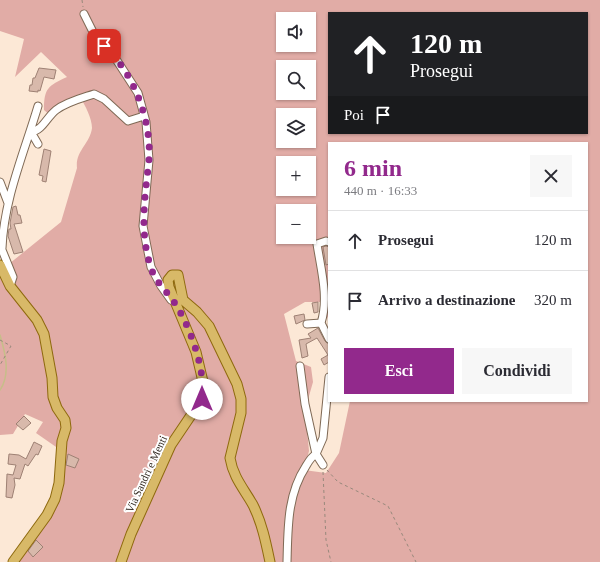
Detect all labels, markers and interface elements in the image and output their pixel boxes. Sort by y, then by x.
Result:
map controls [276,12,316,244]
button: sound [276,12,316,52]
icon: ahead [344,28,396,80]
text: 120 m [410,28,482,59]
pin [87,29,121,63]
icon: arrive [93,35,115,57]
button: search [276,60,316,100]
text: Prosegui [410,61,473,81]
icon: arrive [372,104,394,126]
text: Poi [344,107,364,123]
button: layers [276,108,316,148]
text: 6 min [344,155,402,181]
button: close [530,155,572,197]
button: + [276,156,316,196]
text: 440 m · 16:33 [344,183,417,198]
button: − [276,204,316,244]
icon: ahead [344,230,366,252]
text: Prosegui [378,232,434,248]
text: 120 m [534,232,572,248]
icon: arrive [344,290,366,312]
text: Arrivo a destinazione [378,292,515,308]
text: 320 m [534,292,572,308]
button: Esci [344,348,454,394]
button: Condividi [462,348,572,394]
position arrow [181,378,223,420]
street label: Via Sandri e Menti [123,434,169,514]

